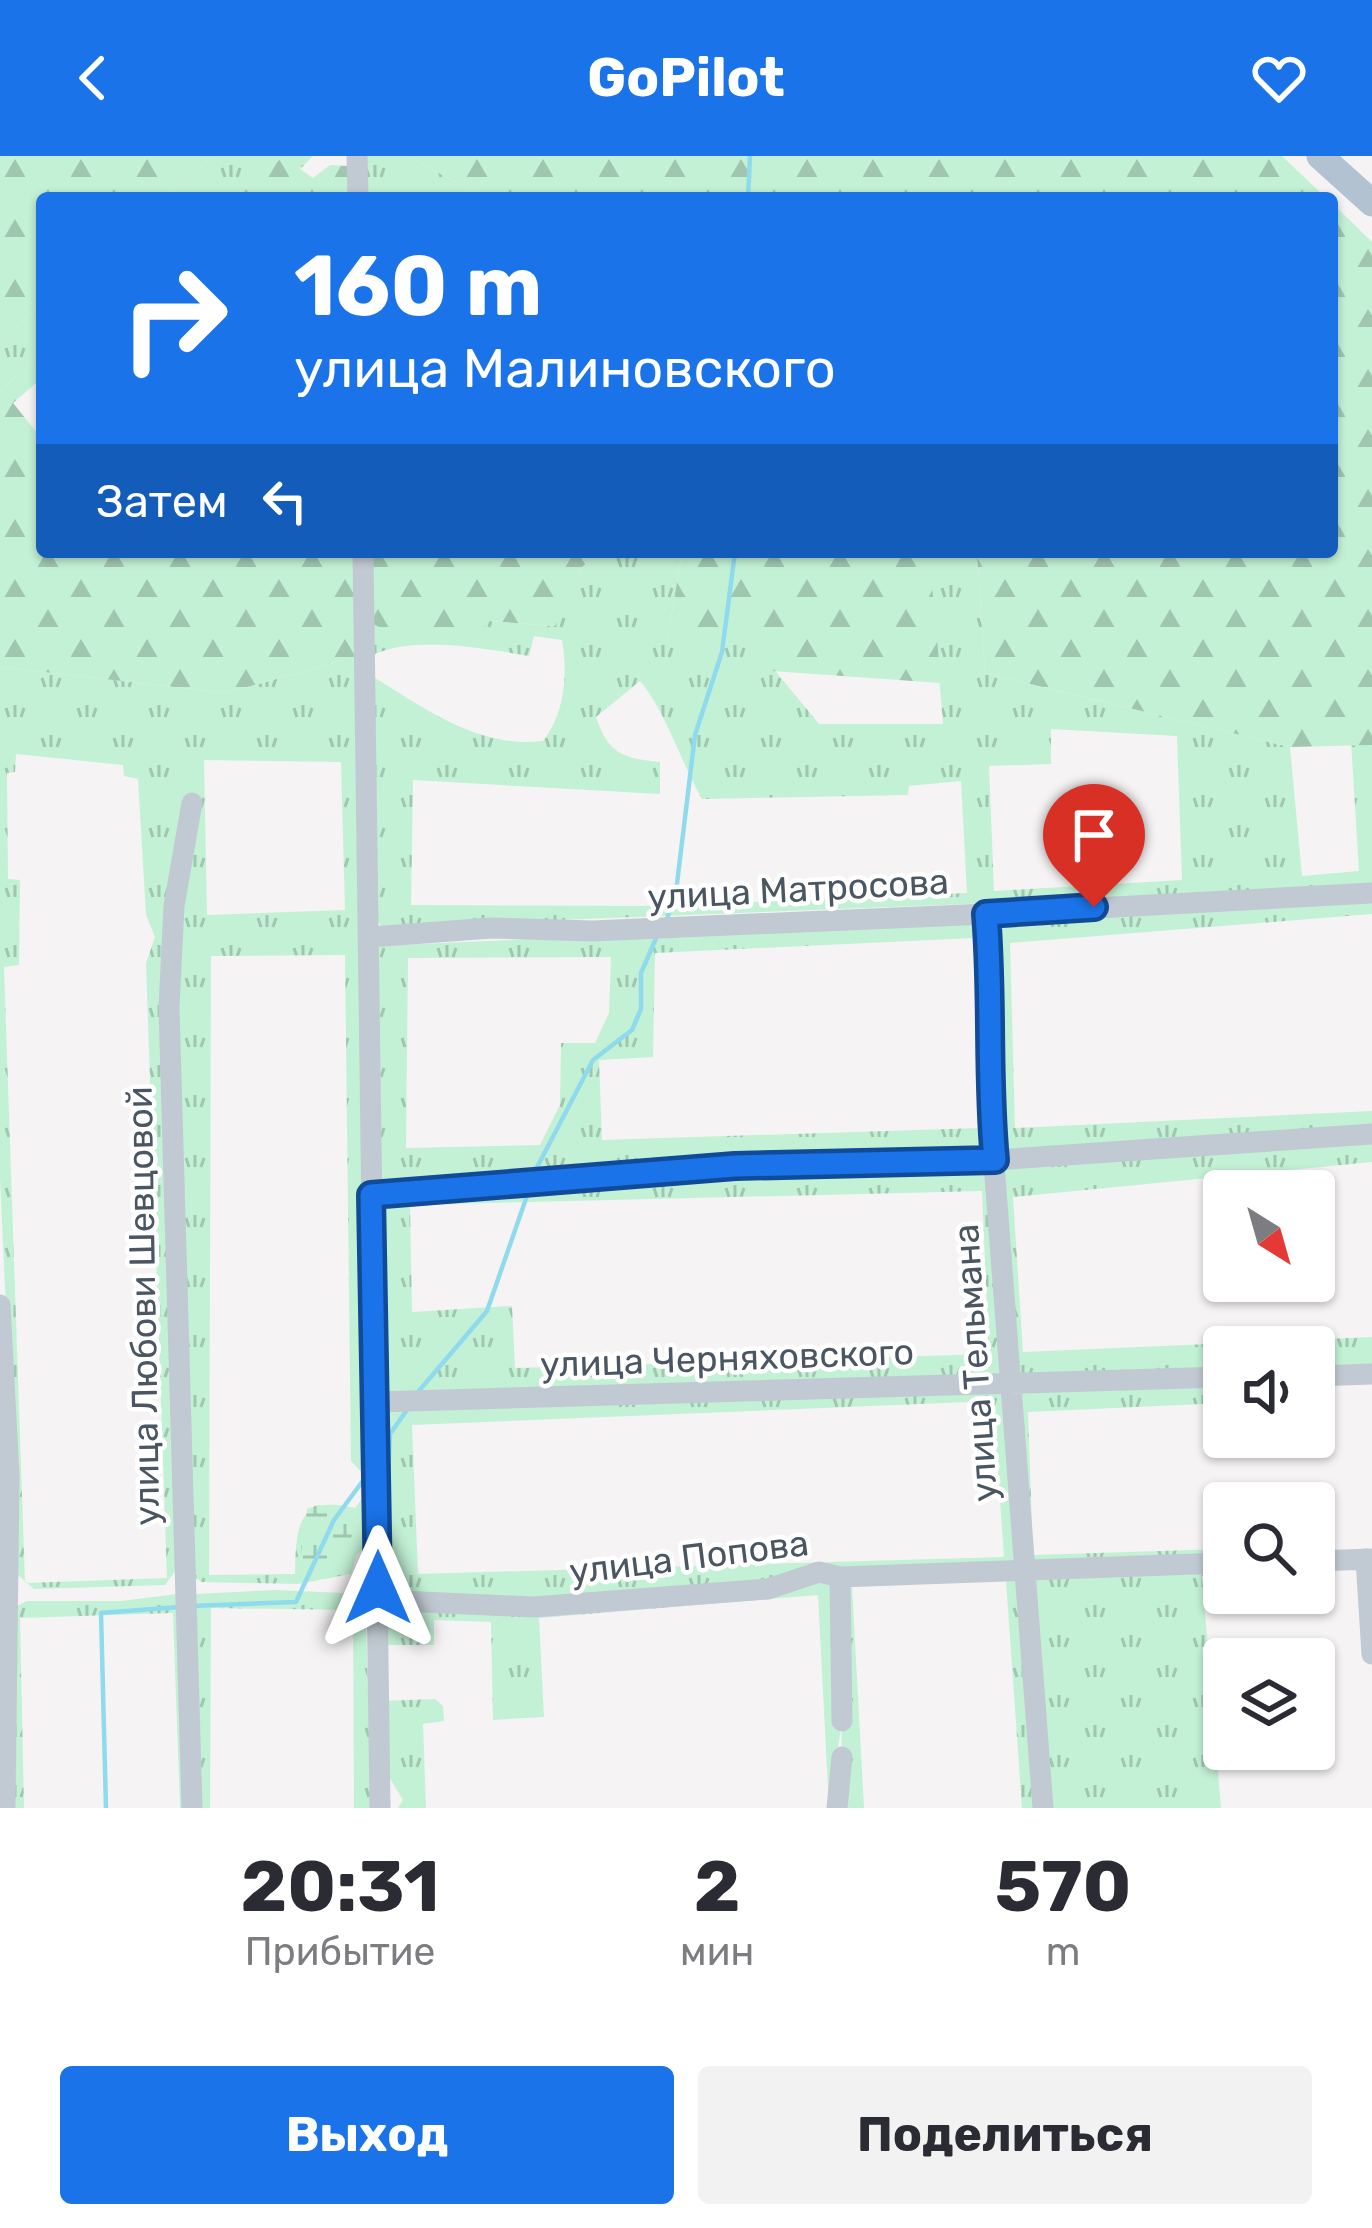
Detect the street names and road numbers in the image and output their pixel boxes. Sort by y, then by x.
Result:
street label: улица Матросова [646,860,950,918]
street label: улица Любови Шевцовой [118,1086,168,1526]
street label: улица Тельмана [944,1223,1006,1503]
street label: улица Черняховского [539,1330,915,1386]
street label: улица Попова [567,1521,811,1593]

